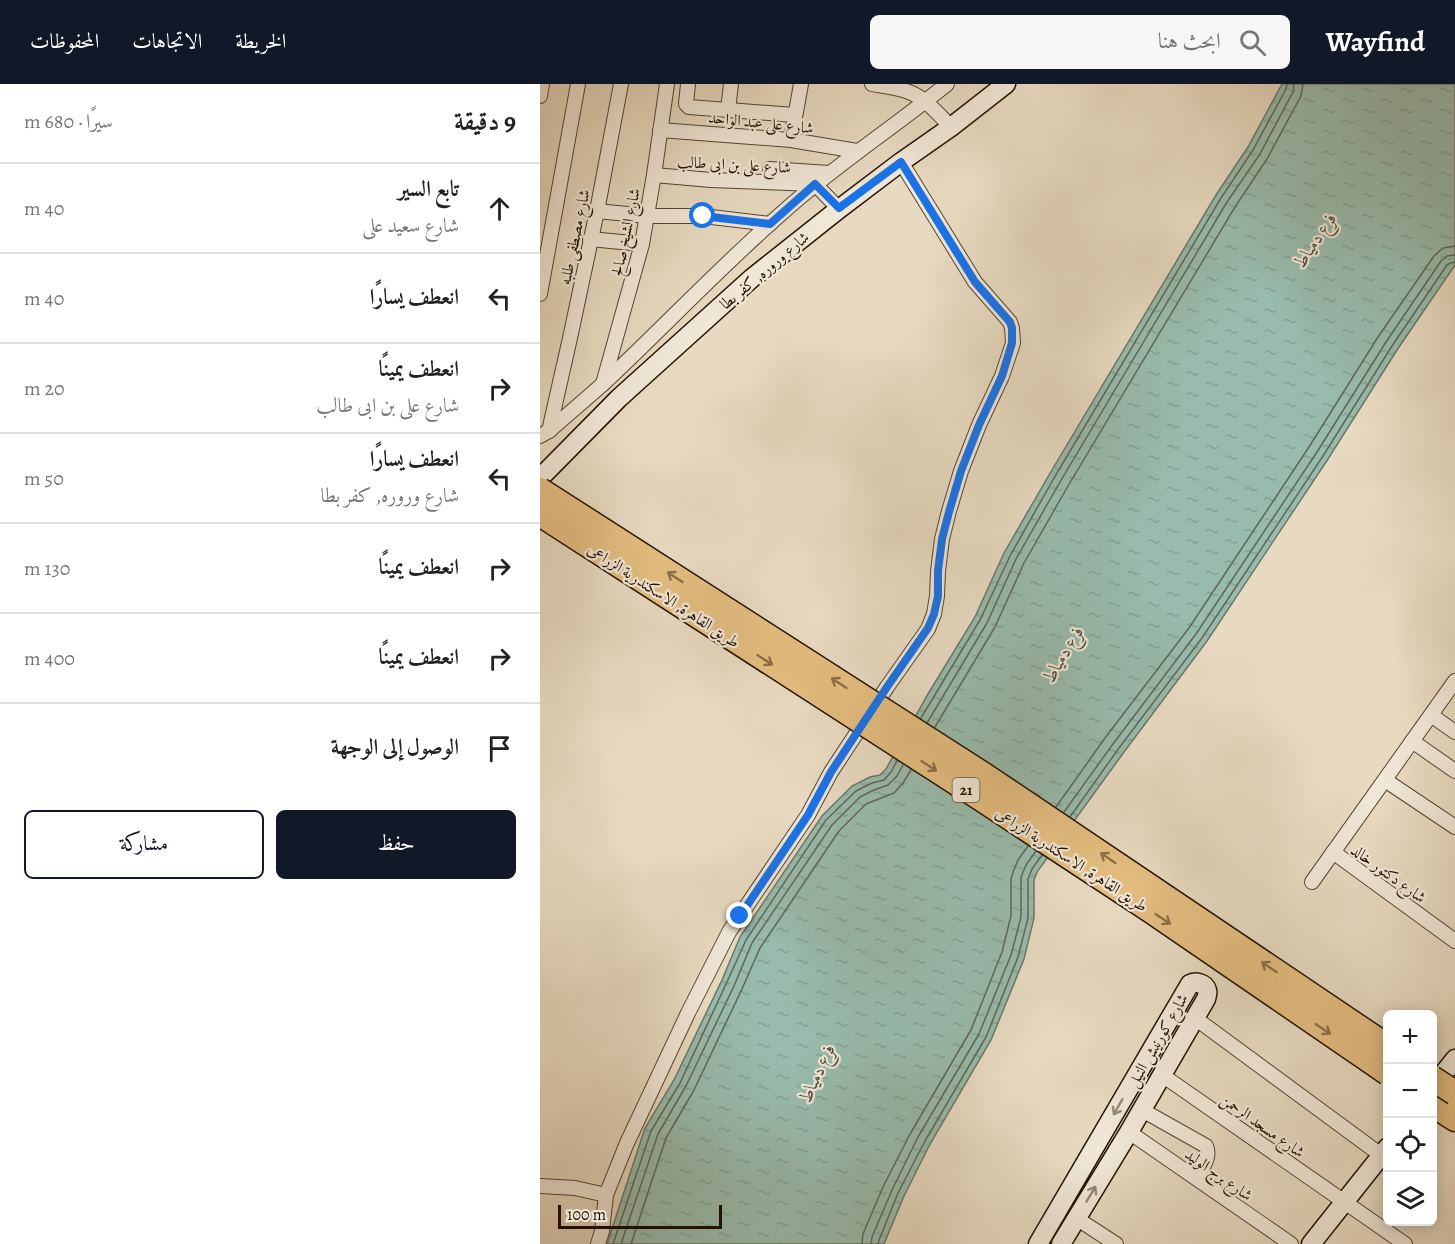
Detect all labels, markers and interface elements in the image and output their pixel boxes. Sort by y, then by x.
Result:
search box [870,15,1290,69]
text: Wayfind [1326,23,1425,61]
text: ابحث هنا [1158,26,1221,56]
icon: search [1236,26,1269,59]
text: المحفوظات [30,27,99,55]
text: الاتجاهات [132,27,202,55]
text: الخريطة [235,27,286,55]
text: 9 دقيقة [454,104,516,139]
street label: شارع على عبد الواحد [707,107,815,141]
text: سيرًا · 680 m [24,108,113,135]
street label: شارع على بن ابى طالب [676,151,792,181]
text: تابع السير [398,174,459,204]
street label: شارع الشيخ صالح [606,186,649,279]
street label: شارع مصطفى طلبه [554,187,598,288]
icon: ahead [483,192,516,225]
text: 40 m [24,195,64,222]
route start [689,202,715,228]
water label: فرع دمياط [1288,208,1345,274]
text: شارع سعيد على [362,212,459,239]
street label: شارع وروره, كفر بطا [715,227,815,316]
text: انعطف يسارًا [370,282,459,312]
icon: left [483,282,516,315]
text: 40 m [24,285,64,312]
text: انعطف يمينًا [379,354,459,384]
icon: right [483,372,516,405]
text: 20 m [24,375,65,402]
text: شارع على بن ابى طالب [316,392,459,419]
text: انعطف يسارًا [370,444,459,474]
icon: left [483,462,516,495]
text: 50 m [24,465,64,492]
text: شارع وروره, كفر بطا [321,482,459,509]
street label: طريق القاهرة, الاسكندرية الزراعى [583,538,744,653]
text: انعطف يمينًا [379,552,459,582]
icon: right [483,552,516,585]
text: 130 m [24,555,70,582]
one-way arrow [668,571,684,583]
water label: فرع دمياط [1037,621,1092,688]
text: انعطف يمينًا [379,642,459,672]
icon: right [483,642,516,675]
text: 400 m [24,645,75,672]
one-way arrow [757,654,774,667]
one-way arrow [831,676,848,688]
text: الوصول إلى الوجهة [331,732,459,762]
icon: arrive [483,732,516,765]
one-way arrow [920,760,937,772]
road number: 21 [952,778,980,802]
street label: طريق القاهرة, الاسكندرية الزراعى [991,802,1152,917]
button: مشاركة [24,810,264,879]
button: حفظ [276,810,516,879]
street label: شارع دكتور خالد [1345,839,1430,910]
one-way arrow [1100,852,1117,864]
route end [726,902,752,928]
one-way arrow [1154,913,1170,925]
one-way arrow [1261,961,1278,974]
street label: شارع كورنيش النيل [1122,990,1195,1092]
map controls [1383,1010,1437,1226]
button: + [1383,1010,1437,1064]
one-way arrow [1315,1023,1331,1035]
water label: فرع دمياط [793,1040,844,1107]
button: − [1383,1064,1437,1118]
street label: شارع مسجد الرحمن [1215,1089,1309,1165]
one-way arrow [1111,1098,1123,1115]
button: locate [1383,1118,1437,1172]
street label: شارع برج الوليد [1178,1143,1257,1209]
button: layers [1383,1172,1437,1226]
one-way arrow [1085,1186,1097,1203]
scale bar [558,1202,722,1230]
text: 100 m [567,1204,606,1226]

